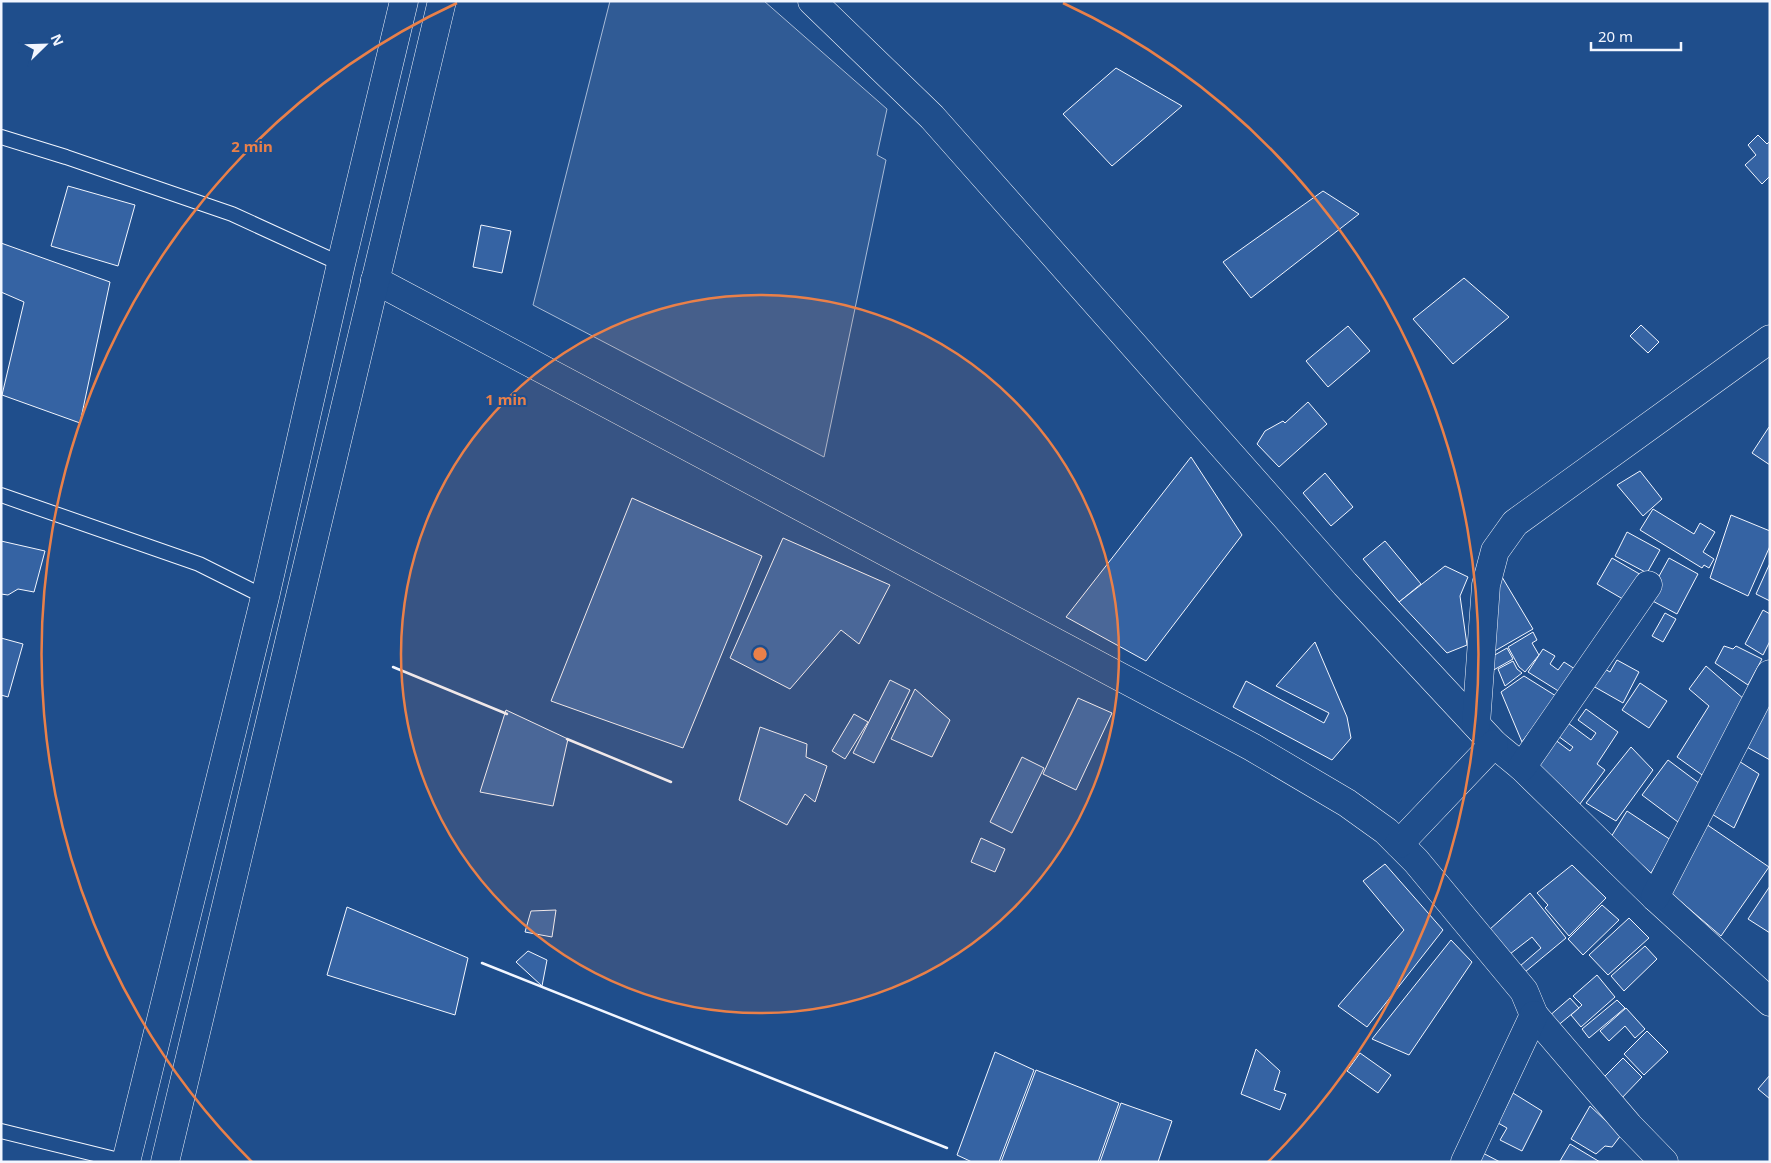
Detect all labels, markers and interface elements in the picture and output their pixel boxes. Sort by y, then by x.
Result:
north arrow [20,20,70,70]
scale bar [1591,20,1681,52]
text: 20 m [1598,26,1633,46]
text: N [46,31,68,49]
text: 2 min [231,136,273,156]
text: 1 min [485,389,527,409]
centre of rings [751,645,769,663]

